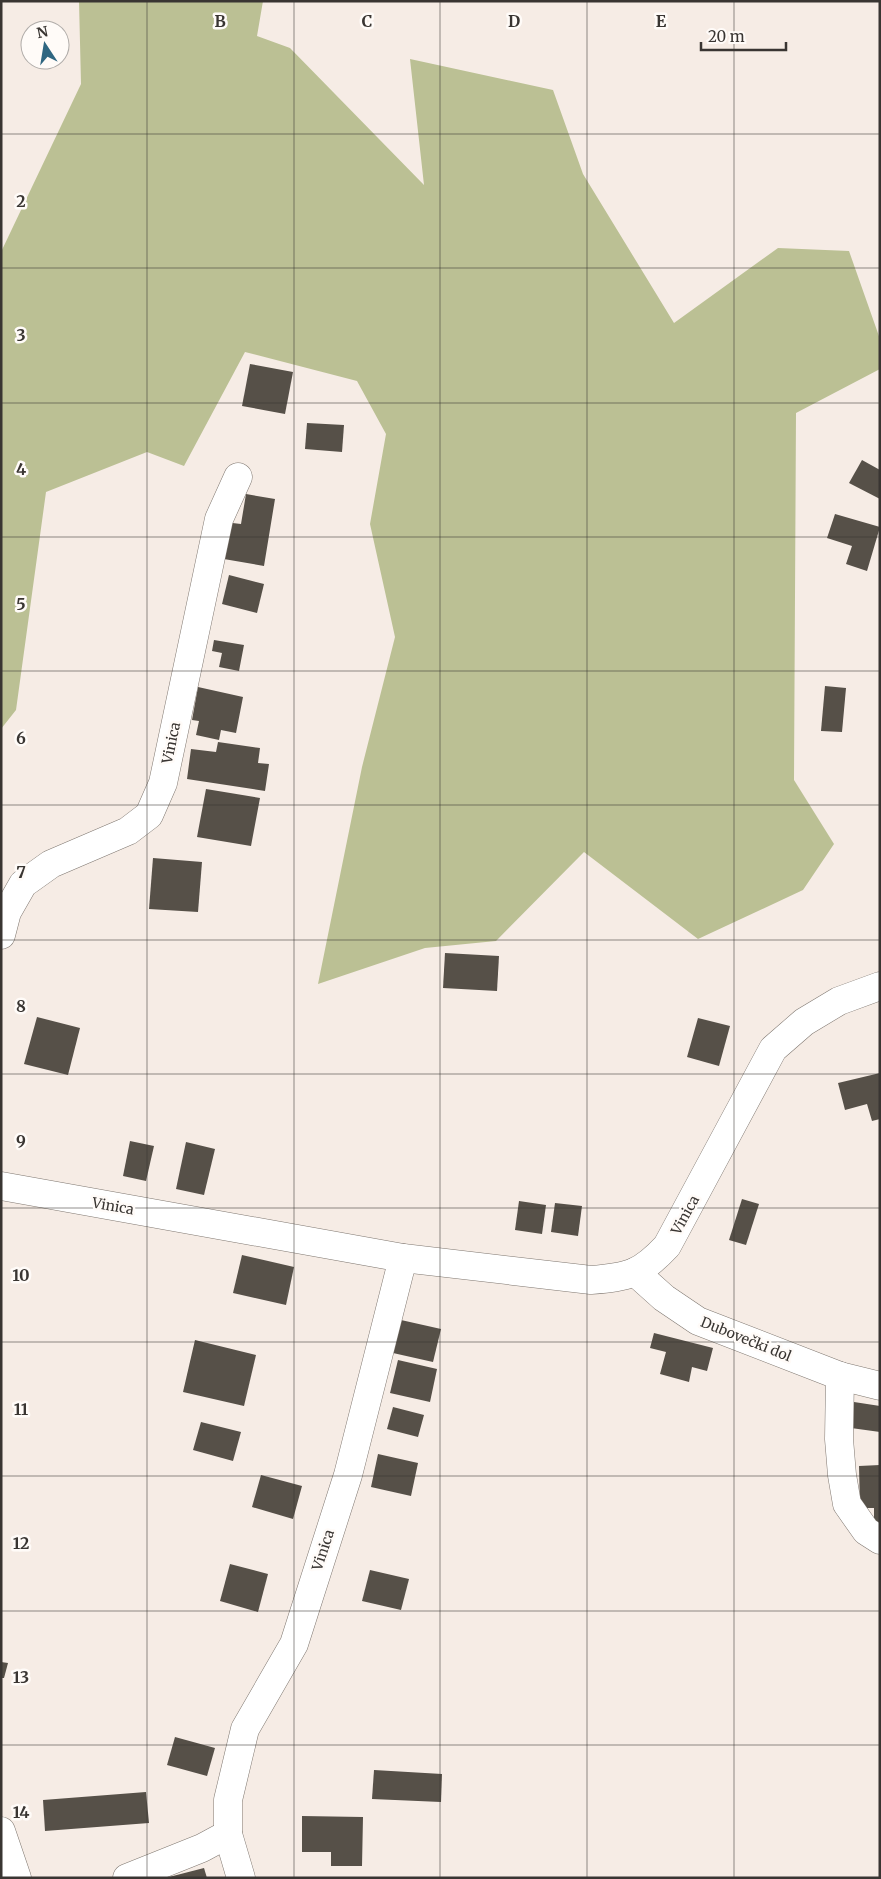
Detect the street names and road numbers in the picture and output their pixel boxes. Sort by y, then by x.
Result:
street label: Vinica [158,720,184,766]
street label: Vinica [666,1192,703,1239]
street label: Vinica [90,1193,136,1219]
street label: Dubovečki dol [698,1313,795,1366]
street label: Vinica [308,1527,338,1574]

